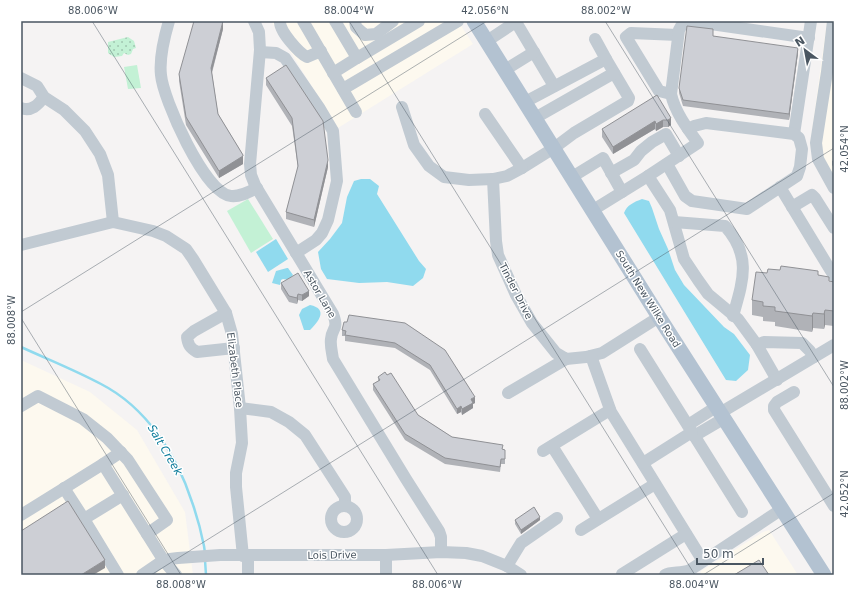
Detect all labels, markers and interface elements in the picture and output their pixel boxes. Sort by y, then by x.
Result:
text: 88.006°W [68,5,118,16]
text: 88.004°W [324,5,374,16]
text: 42.056°N [461,5,509,16]
text: 88.002°W [581,5,631,16]
north arrow [785,30,825,70]
text: N [793,34,807,50]
text: 42.054°N [839,125,850,173]
street label: South New Wilke Road [614,248,682,350]
street label: Tinder Drive [497,260,535,321]
street label: Astor Lane [302,268,338,320]
text: 88.008°W [6,295,17,345]
street label: Elizabeth Place [225,332,245,408]
text: 88.002°W [839,360,850,410]
water label: Salt Creek [145,422,185,478]
text: 42.052°N [839,470,850,518]
scale bar [697,540,763,566]
text: 50 m [703,547,734,561]
street label: Lois Drive [307,549,357,561]
text: 88.008°W [156,579,206,590]
text: 88.006°W [412,579,462,590]
text: 88.004°W [669,579,719,590]

